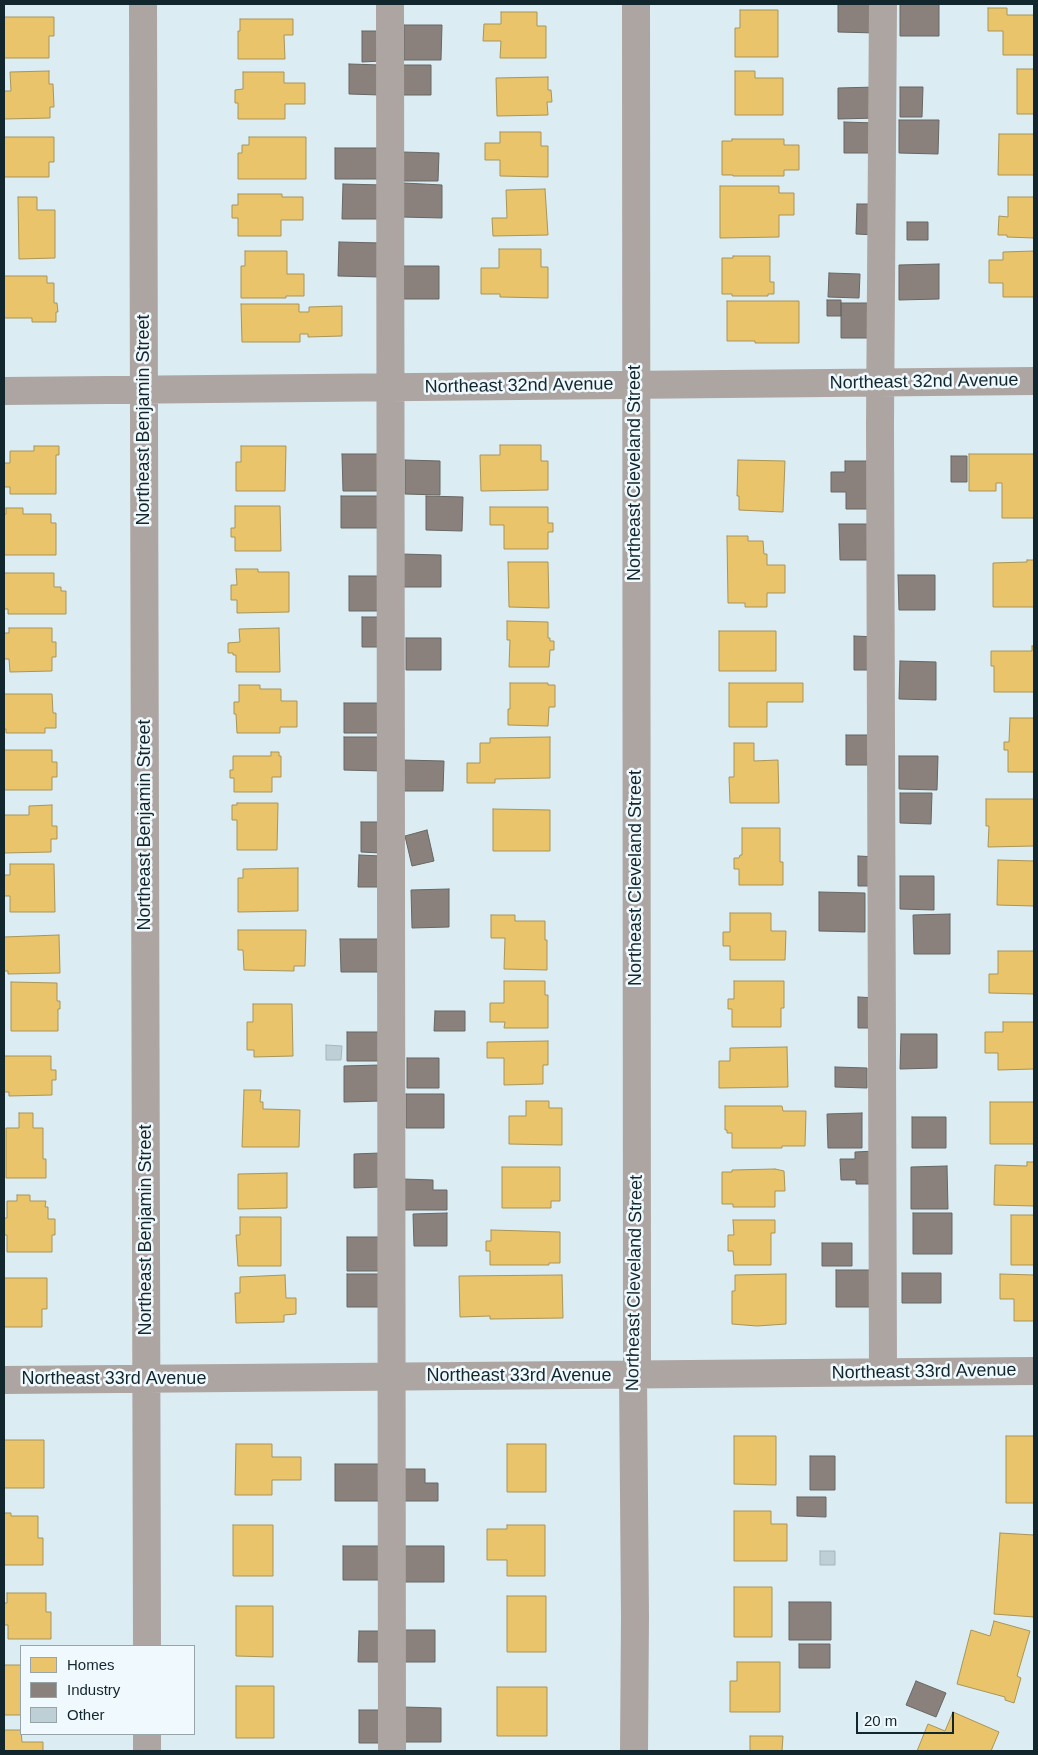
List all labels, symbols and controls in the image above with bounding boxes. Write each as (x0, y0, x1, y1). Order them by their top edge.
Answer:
street label: Northeast Benjamin Street (133, 314, 155, 526)
street label: Northeast Cleveland Street (624, 365, 646, 581)
street label: Northeast 32nd Avenue (829, 370, 1019, 394)
street label: Northeast 32nd Avenue (424, 374, 614, 398)
street label: Northeast Benjamin Street (134, 719, 156, 931)
street label: Northeast Cleveland Street (625, 770, 647, 986)
street label: Northeast Benjamin Street (135, 1124, 157, 1336)
street label: Northeast Cleveland Street (622, 1175, 648, 1391)
street label: Northeast 33rd Avenue (831, 1360, 1017, 1384)
street label: Northeast 33rd Avenue (427, 1365, 611, 1387)
street label: Northeast 33rd Avenue (22, 1368, 206, 1390)
legend (20, 1645, 195, 1735)
text: Homes (67, 1656, 115, 1673)
text: Industry (67, 1681, 120, 1698)
scale bar (858, 1702, 956, 1734)
text: Other (67, 1706, 105, 1723)
text: 20 m (864, 1712, 897, 1729)

